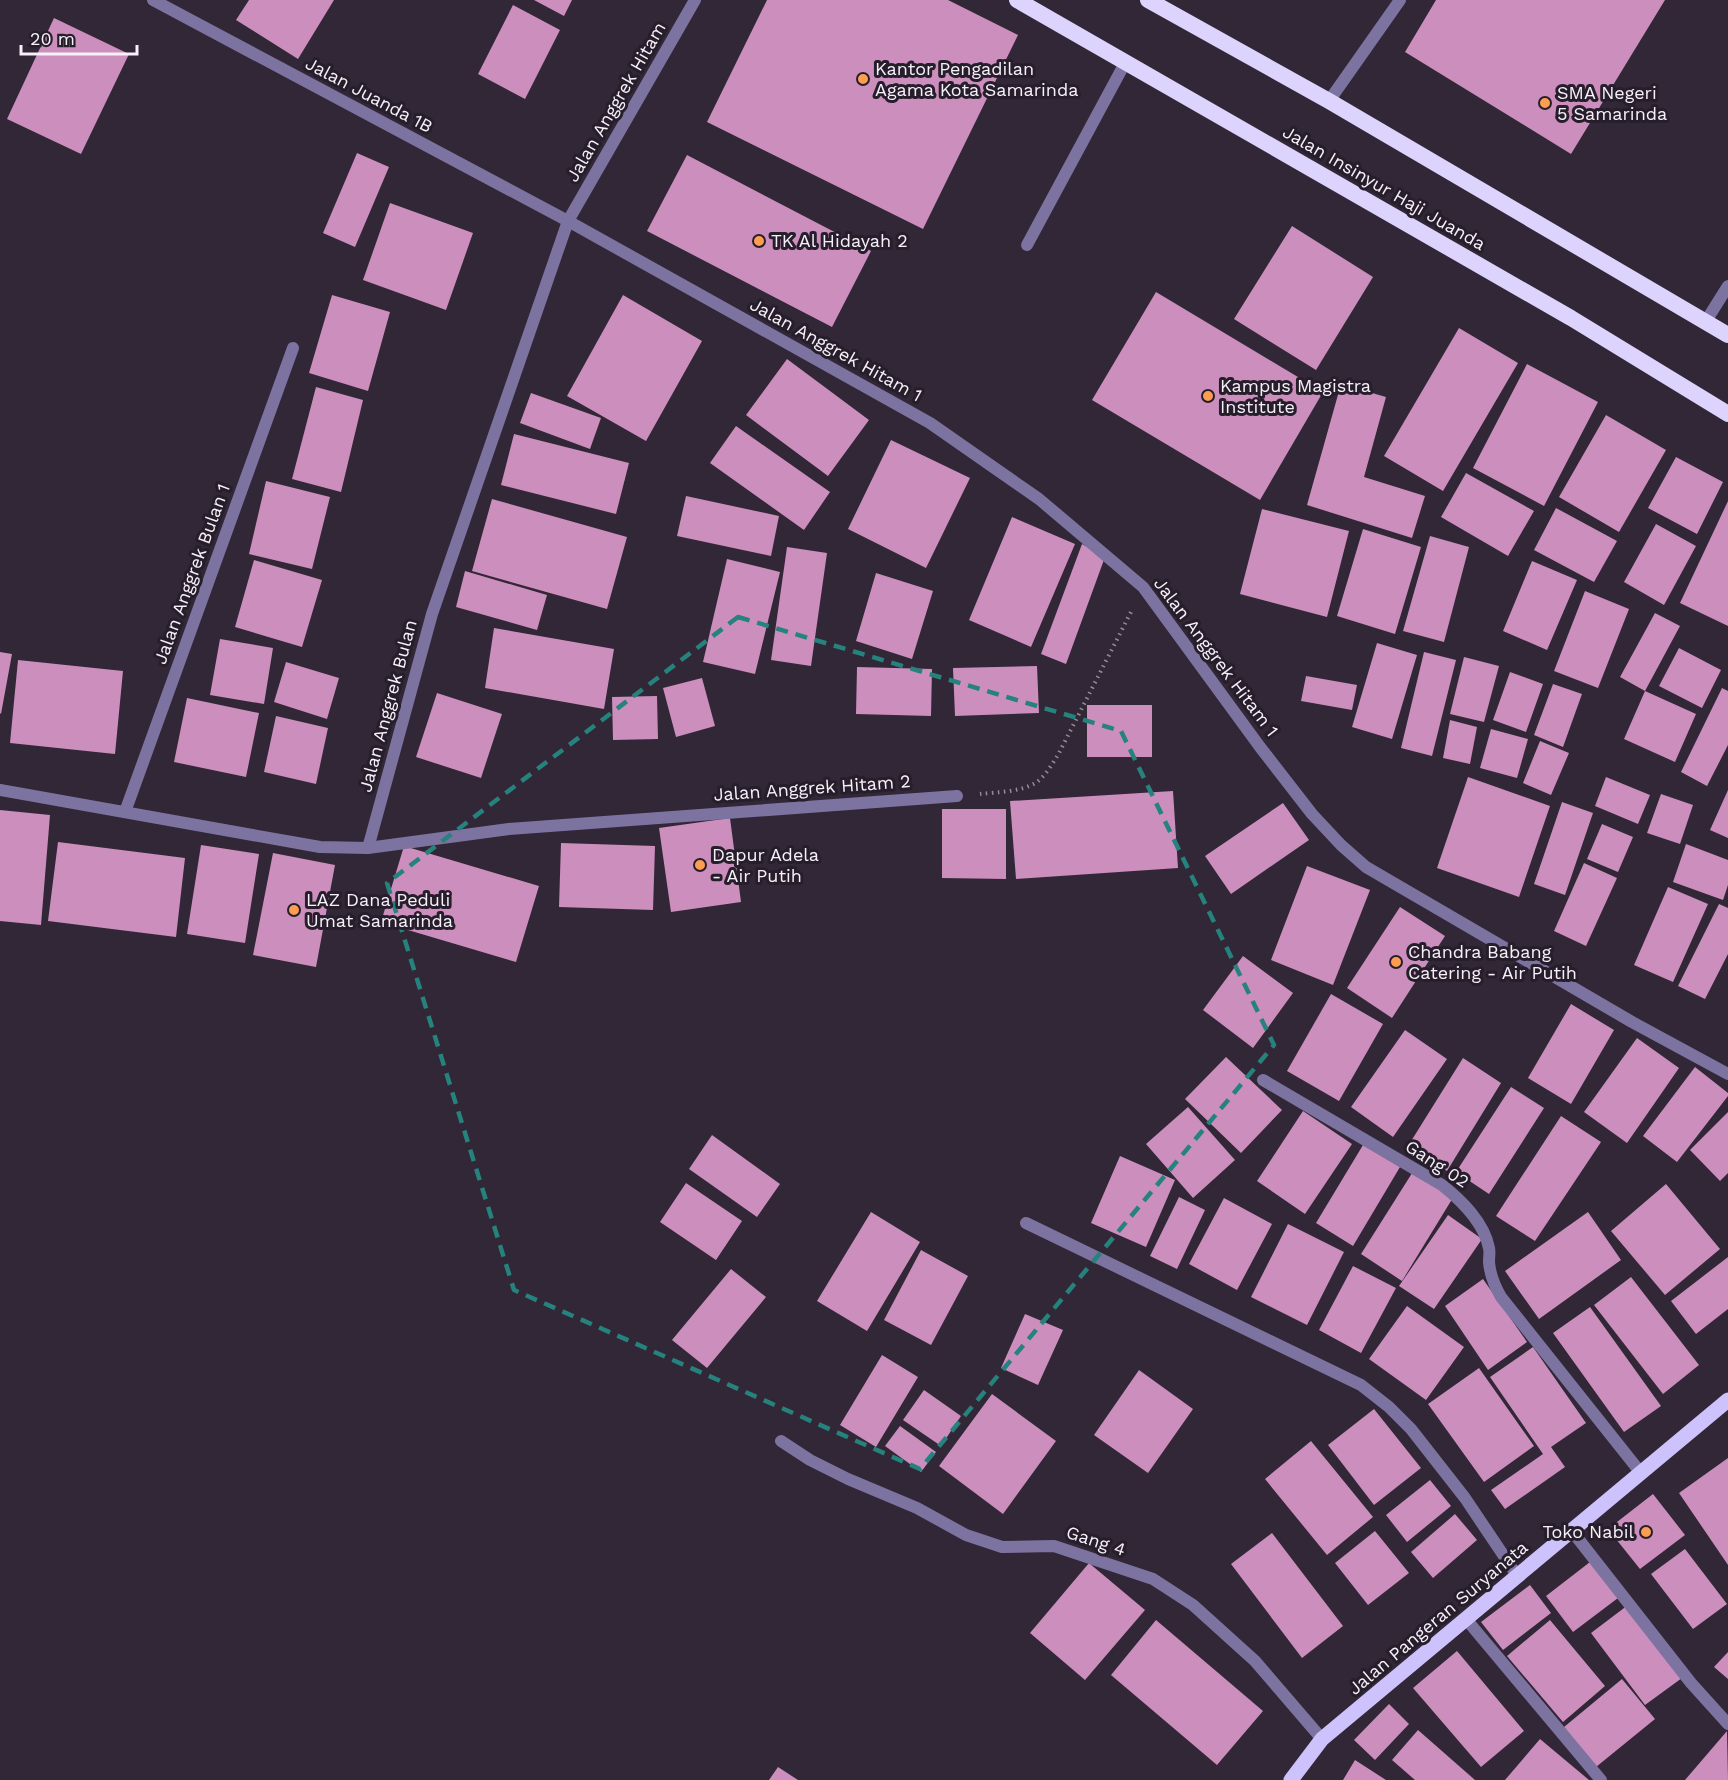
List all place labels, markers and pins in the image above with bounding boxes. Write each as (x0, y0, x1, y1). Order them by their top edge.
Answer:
place label: Kantor Pengadilan Agama Kota Samarinda (875, 58, 1079, 100)
marker: Kantor Pengadilan Agama Kota Samarinda (856, 72, 870, 86)
place label: SMA Negeri 5 Samarinda (1557, 82, 1667, 124)
marker: SMA Negeri 5 Samarinda (1538, 96, 1552, 110)
place label: TK Al Hidayah 2 (771, 230, 908, 251)
marker: TK Al Hidayah 2 (752, 234, 766, 248)
place label: Kampus Magistra Institute (1220, 375, 1371, 417)
marker: Kampus Magistra Institute (1201, 389, 1215, 403)
place label: Dapur Adela - Air Putih (712, 844, 819, 886)
marker: Dapur Adela - Air Putih (693, 858, 707, 872)
place label: LAZ Dana Peduli Umat Samarinda (306, 889, 453, 931)
marker: LAZ Dana Peduli Umat Samarinda (287, 903, 301, 917)
place label: Chandra Babang Catering - Air Putih (1408, 941, 1577, 983)
marker: Chandra Babang Catering - Air Putih (1389, 955, 1403, 969)
place label: Toko Nabil (1543, 1521, 1634, 1542)
marker: Toko Nabil (1639, 1525, 1653, 1539)

